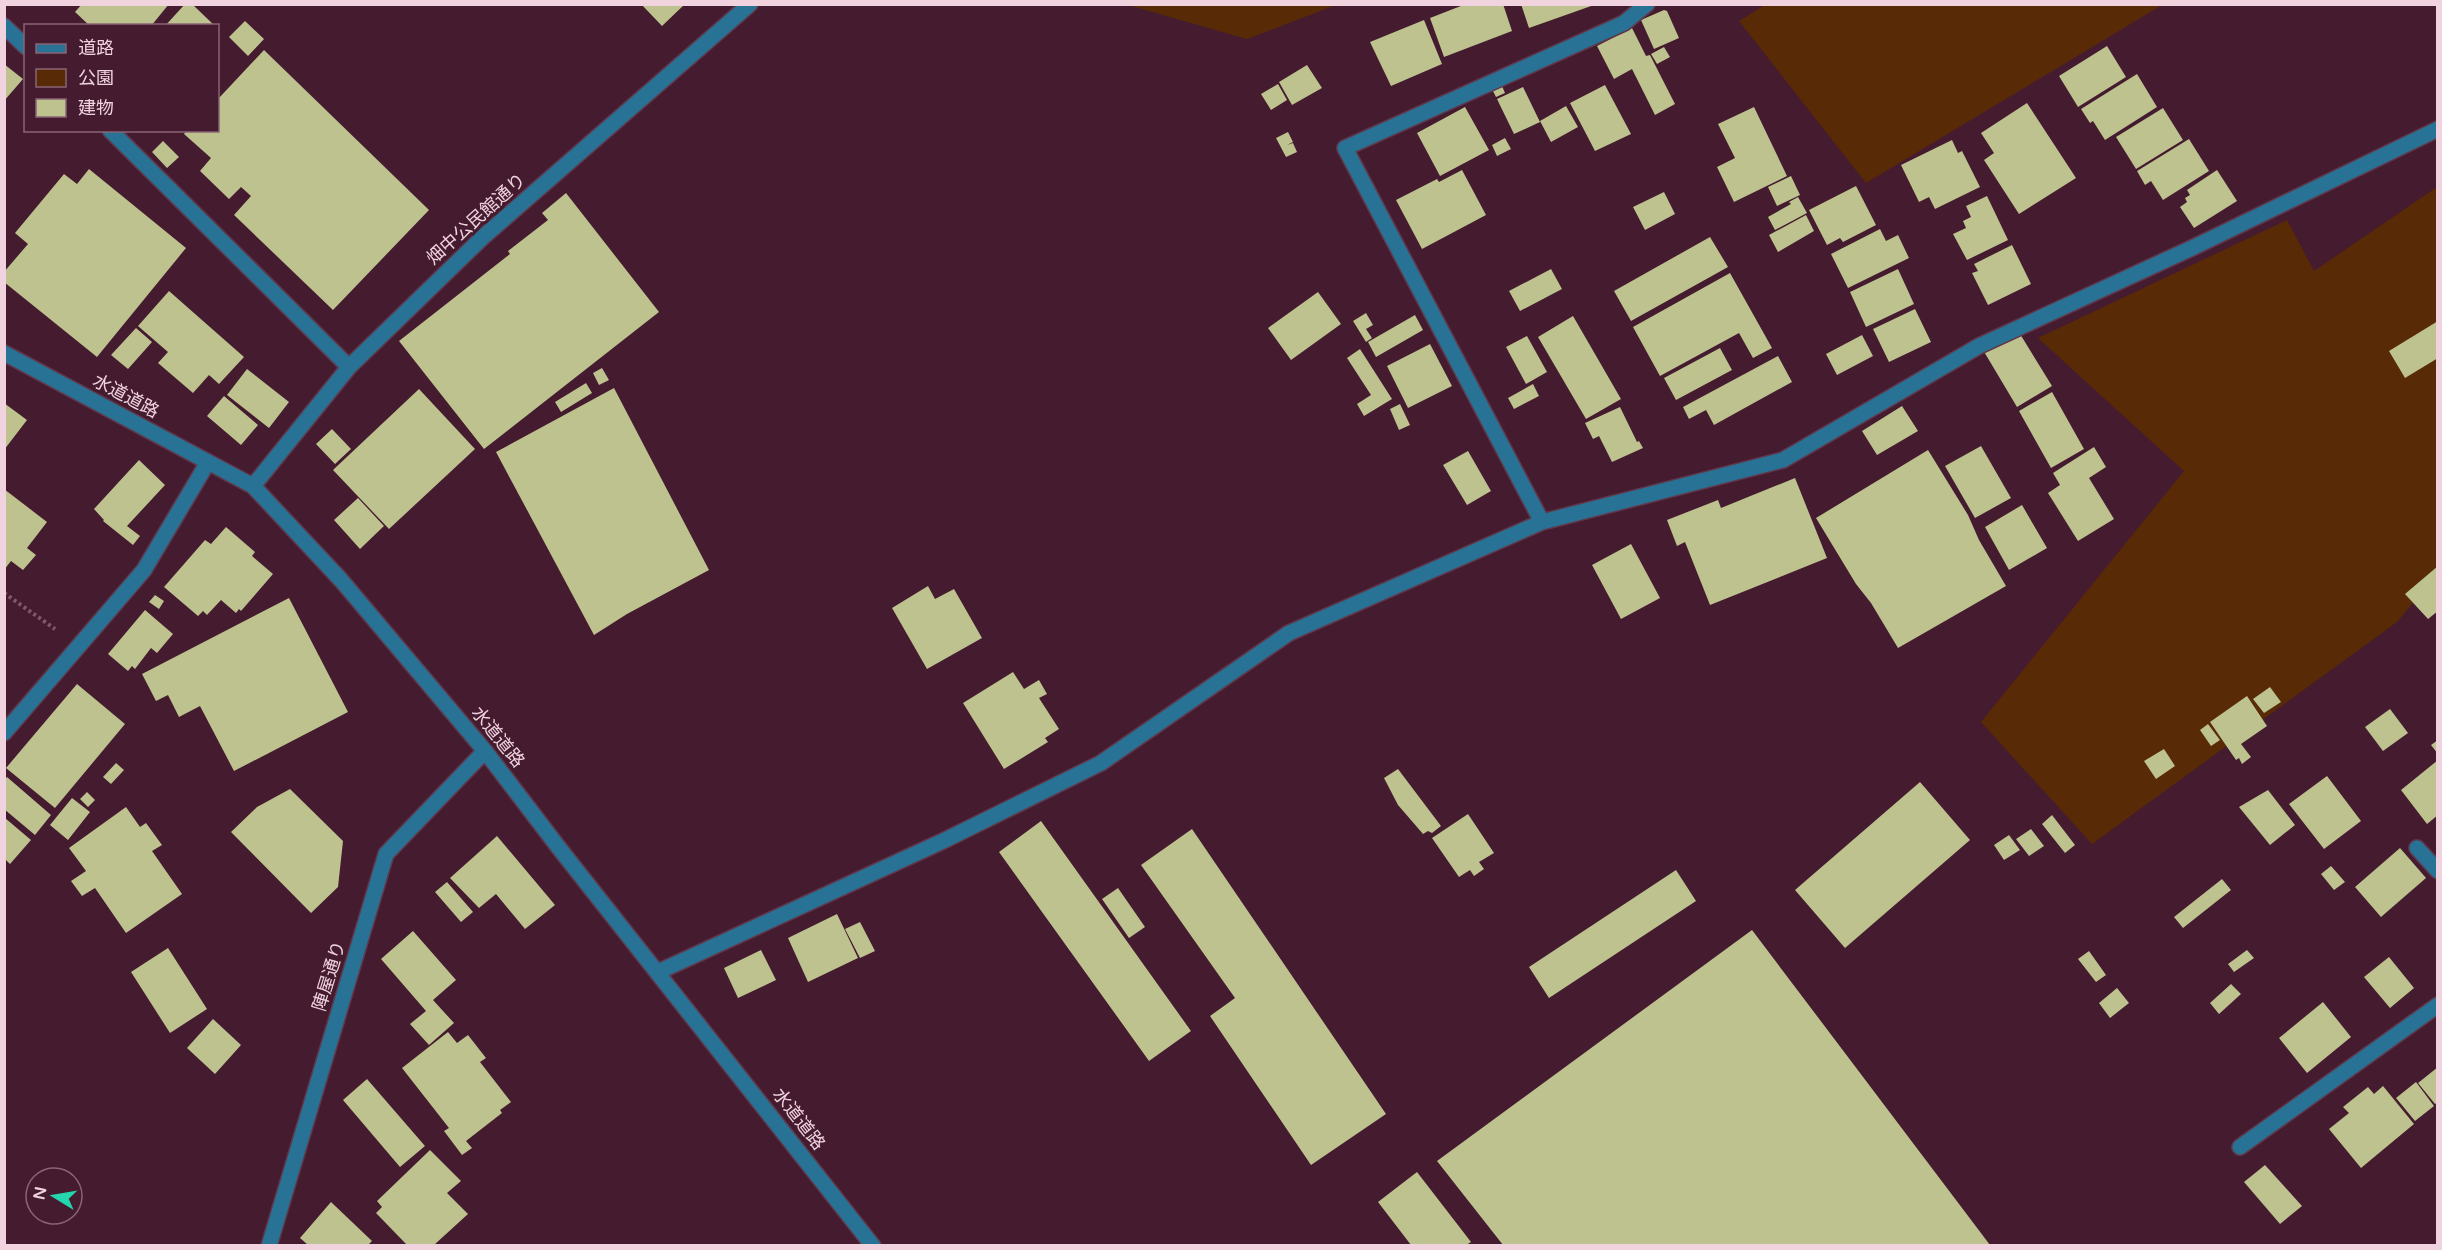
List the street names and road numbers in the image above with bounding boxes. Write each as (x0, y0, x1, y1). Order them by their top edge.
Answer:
street label: 畑中公民館通り (422, 169, 530, 269)
street label: 水道道路 (89, 369, 163, 423)
street label: 水道道路 (467, 702, 529, 772)
street label: 陣屋通り (308, 938, 350, 1014)
street label: 水道道路 (768, 1084, 830, 1154)

